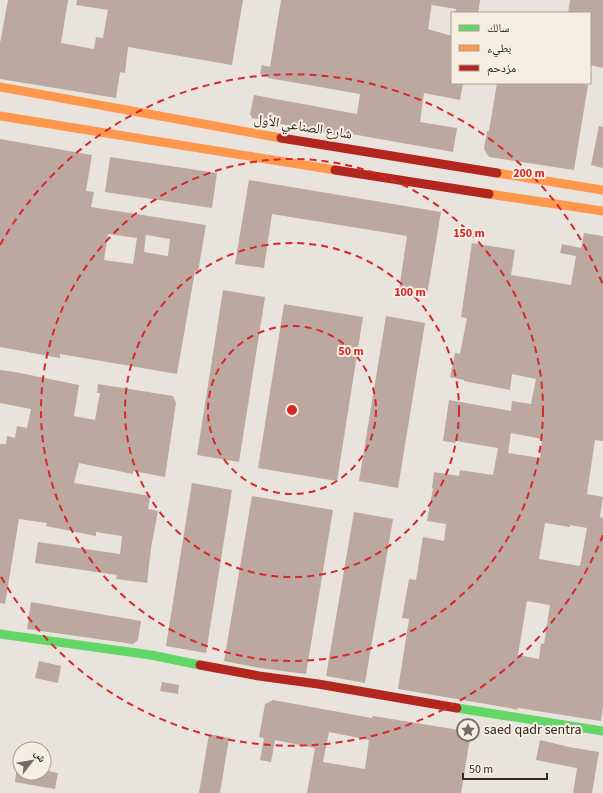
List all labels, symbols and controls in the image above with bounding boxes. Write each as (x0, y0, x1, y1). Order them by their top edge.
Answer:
legend (451, 12, 591, 84)
text: سالك (487, 20, 509, 37)
text: بطيء (487, 40, 511, 58)
text: مزدحم (487, 60, 516, 77)
street label: شارع الصناعي الأول (252, 109, 354, 145)
text: 200 m (513, 165, 545, 182)
text: 150 m (453, 225, 485, 242)
text: 100 m (394, 284, 426, 301)
text: 50 m (338, 343, 364, 360)
centre of rings (285, 403, 299, 417)
place icon: saed qadr sentra (455, 717, 481, 743)
place label: saed qadr sentra (484, 720, 581, 740)
north arrow (12, 741, 52, 781)
text: ش (31, 747, 50, 765)
scale bar (463, 755, 547, 781)
text: 50 m (469, 761, 493, 778)

